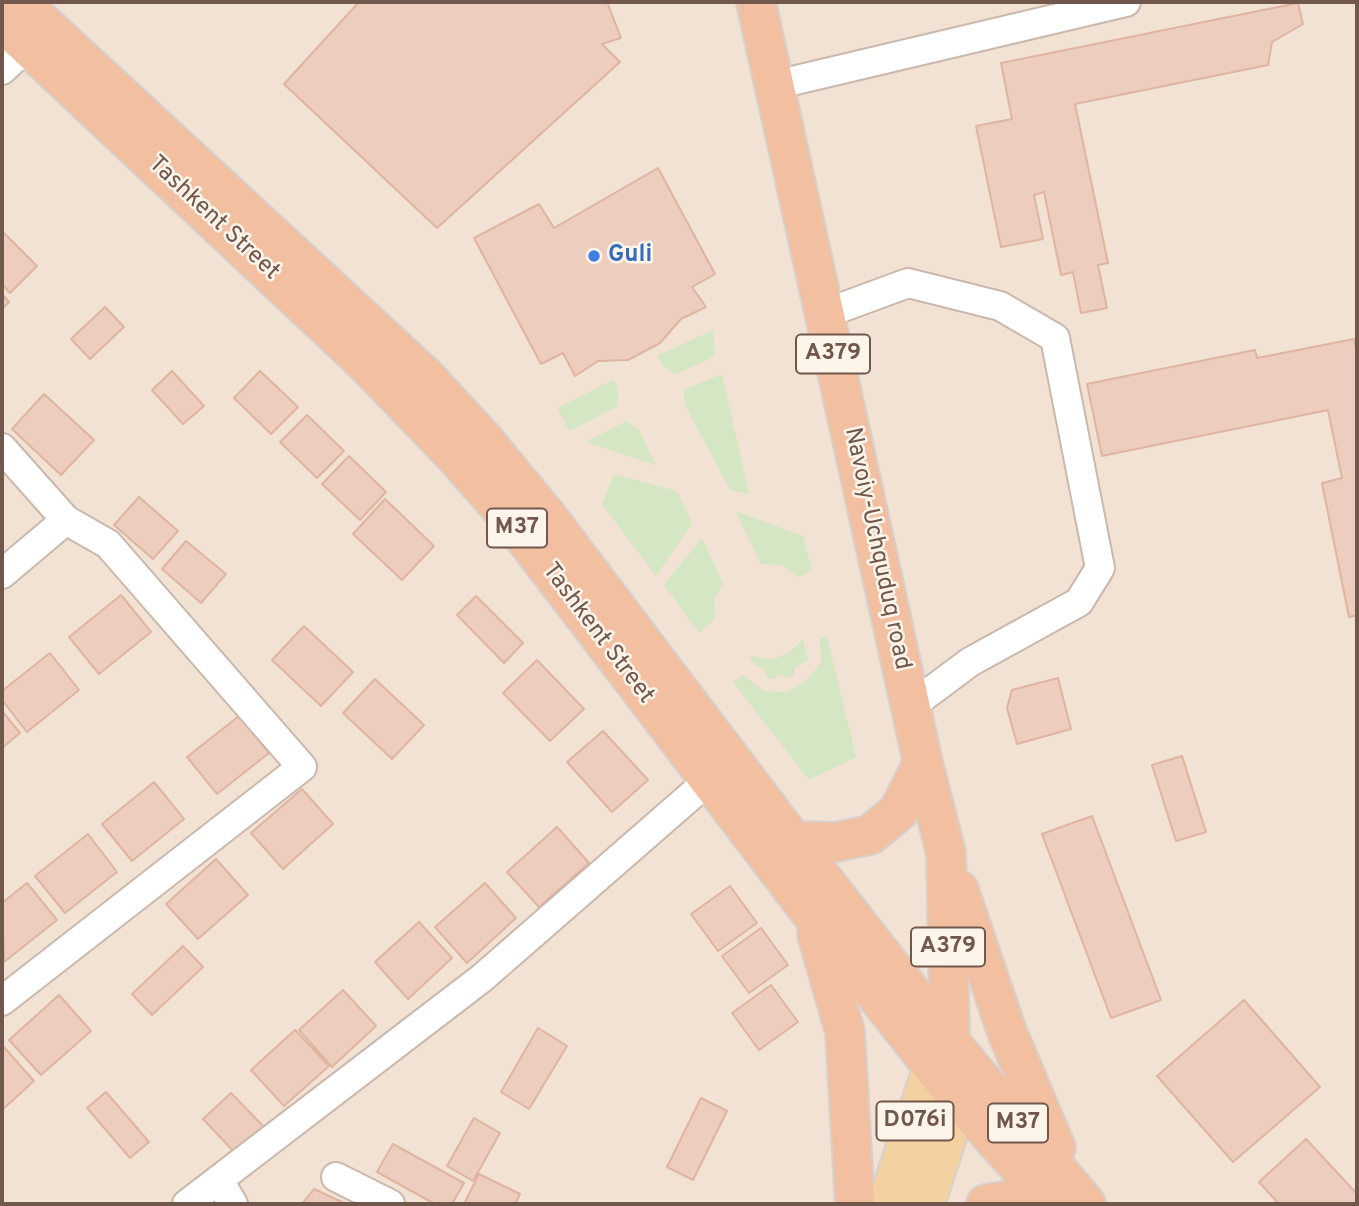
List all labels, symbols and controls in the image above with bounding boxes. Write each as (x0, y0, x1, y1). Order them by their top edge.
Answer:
street label: Tashkent Street (141, 151, 285, 287)
place label: Guli (608, 242, 652, 270)
marker: Guli (586, 248, 602, 264)
road number: A379 (796, 334, 870, 374)
street label: Navoiy-Uchquduq road (836, 425, 916, 673)
road number: M37 (487, 508, 547, 548)
street label: Tashkent Street (535, 558, 659, 710)
road number: A379 (911, 928, 985, 966)
road number: D076i (876, 1102, 954, 1140)
road number: M37 (988, 1104, 1048, 1142)

